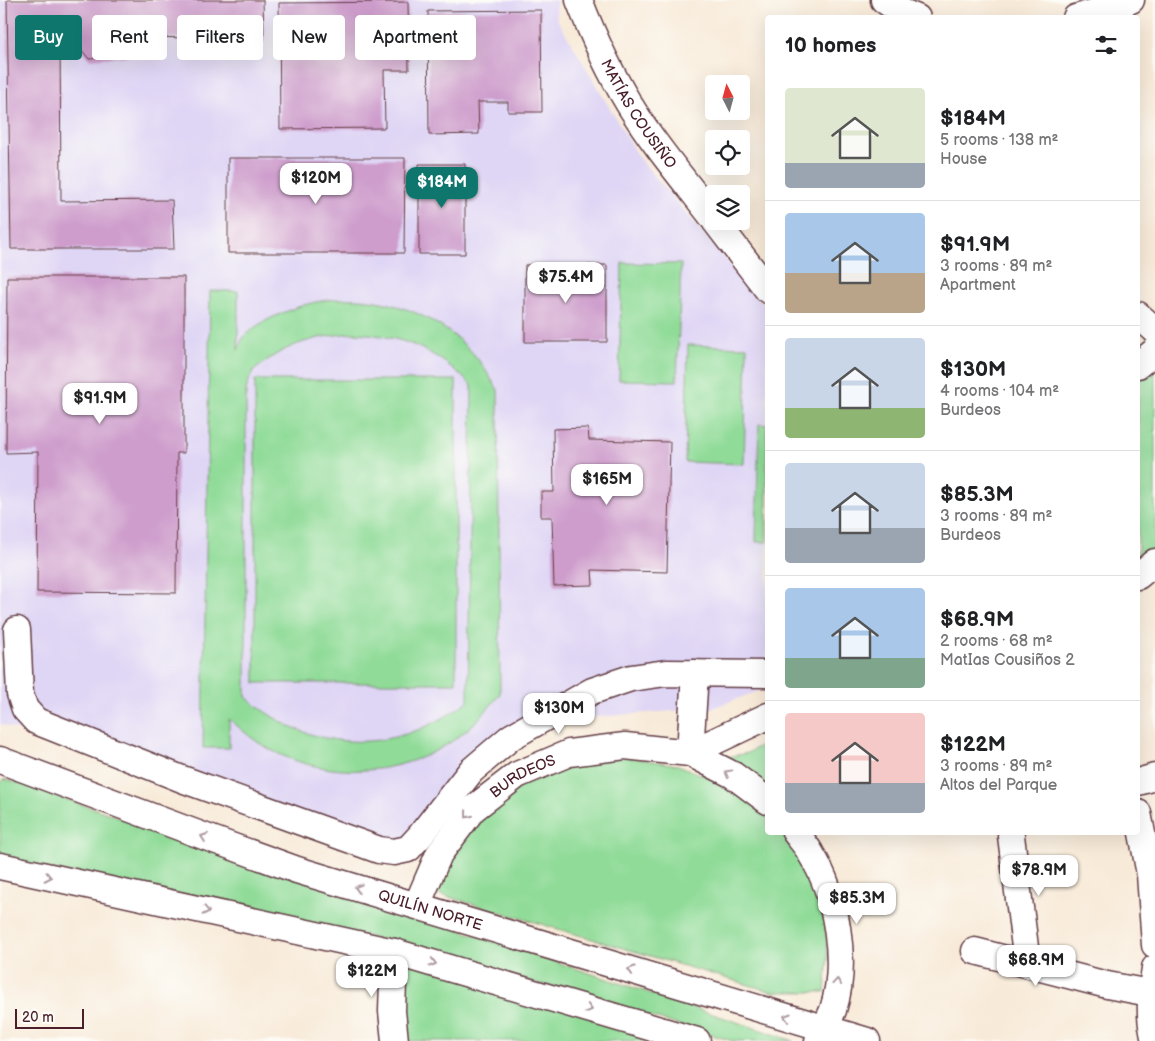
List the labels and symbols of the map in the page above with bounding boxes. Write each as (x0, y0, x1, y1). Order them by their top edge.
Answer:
street label: MATÍAS COUSIÑO (597, 56, 681, 172)
north arrow (705, 75, 750, 120)
pin: $120M (281, 162, 351, 205)
pin: $184M (407, 166, 477, 209)
pin: $75.4M (525, 262, 607, 304)
pin: $91.9M (59, 382, 141, 425)
pin: $165M (572, 464, 642, 506)
pin: $130M (524, 692, 594, 735)
street label: BURDEOS (486, 750, 558, 802)
one-way arrow (725, 769, 734, 779)
one-way arrow (465, 809, 474, 819)
one-way arrow (200, 832, 209, 843)
pin: $78.9M (998, 854, 1080, 897)
one-way arrow (43, 871, 52, 881)
pin: $85.3M (816, 882, 898, 925)
one-way arrow (355, 883, 363, 893)
street label: QUILÍN NORTE (376, 885, 485, 935)
one-way arrow (202, 905, 211, 916)
pin: $68.9M (995, 944, 1077, 987)
pin: $122M (337, 956, 407, 998)
one-way arrow (428, 958, 437, 968)
one-way arrow (627, 966, 636, 976)
one-way arrow (832, 978, 843, 986)
one-way arrow (584, 1004, 592, 1014)
scale bar (15, 1006, 84, 1029)
one-way arrow (783, 1012, 791, 1022)

